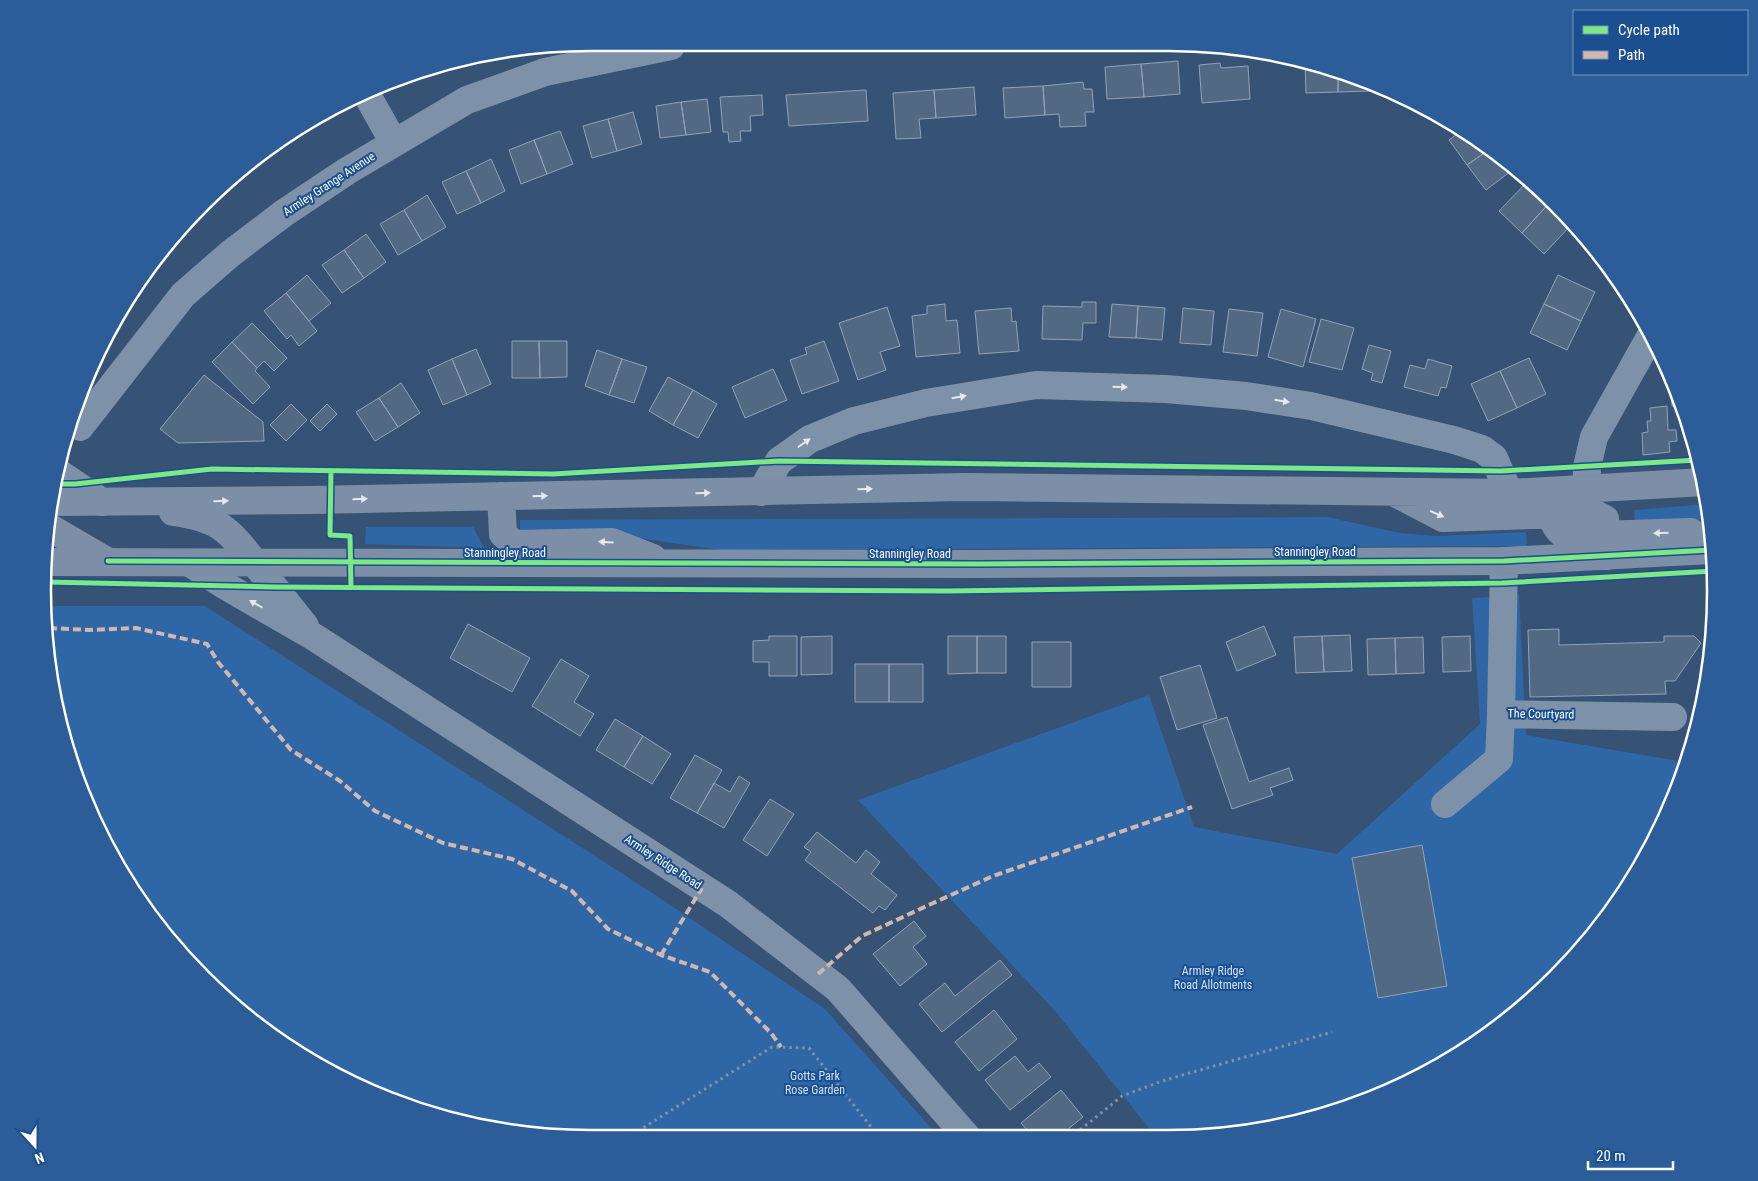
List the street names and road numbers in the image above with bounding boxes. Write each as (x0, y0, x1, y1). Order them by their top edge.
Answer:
street label: Armley Grange Avenue (280, 149, 378, 219)
street label: Stanningley Road (1274, 545, 1356, 559)
street label: Stanningley Road (464, 546, 546, 560)
street label: Stanningley Road (869, 547, 951, 561)
street label: The Courtyard (1508, 706, 1575, 722)
street label: Armley Ridge Road (622, 832, 704, 892)

